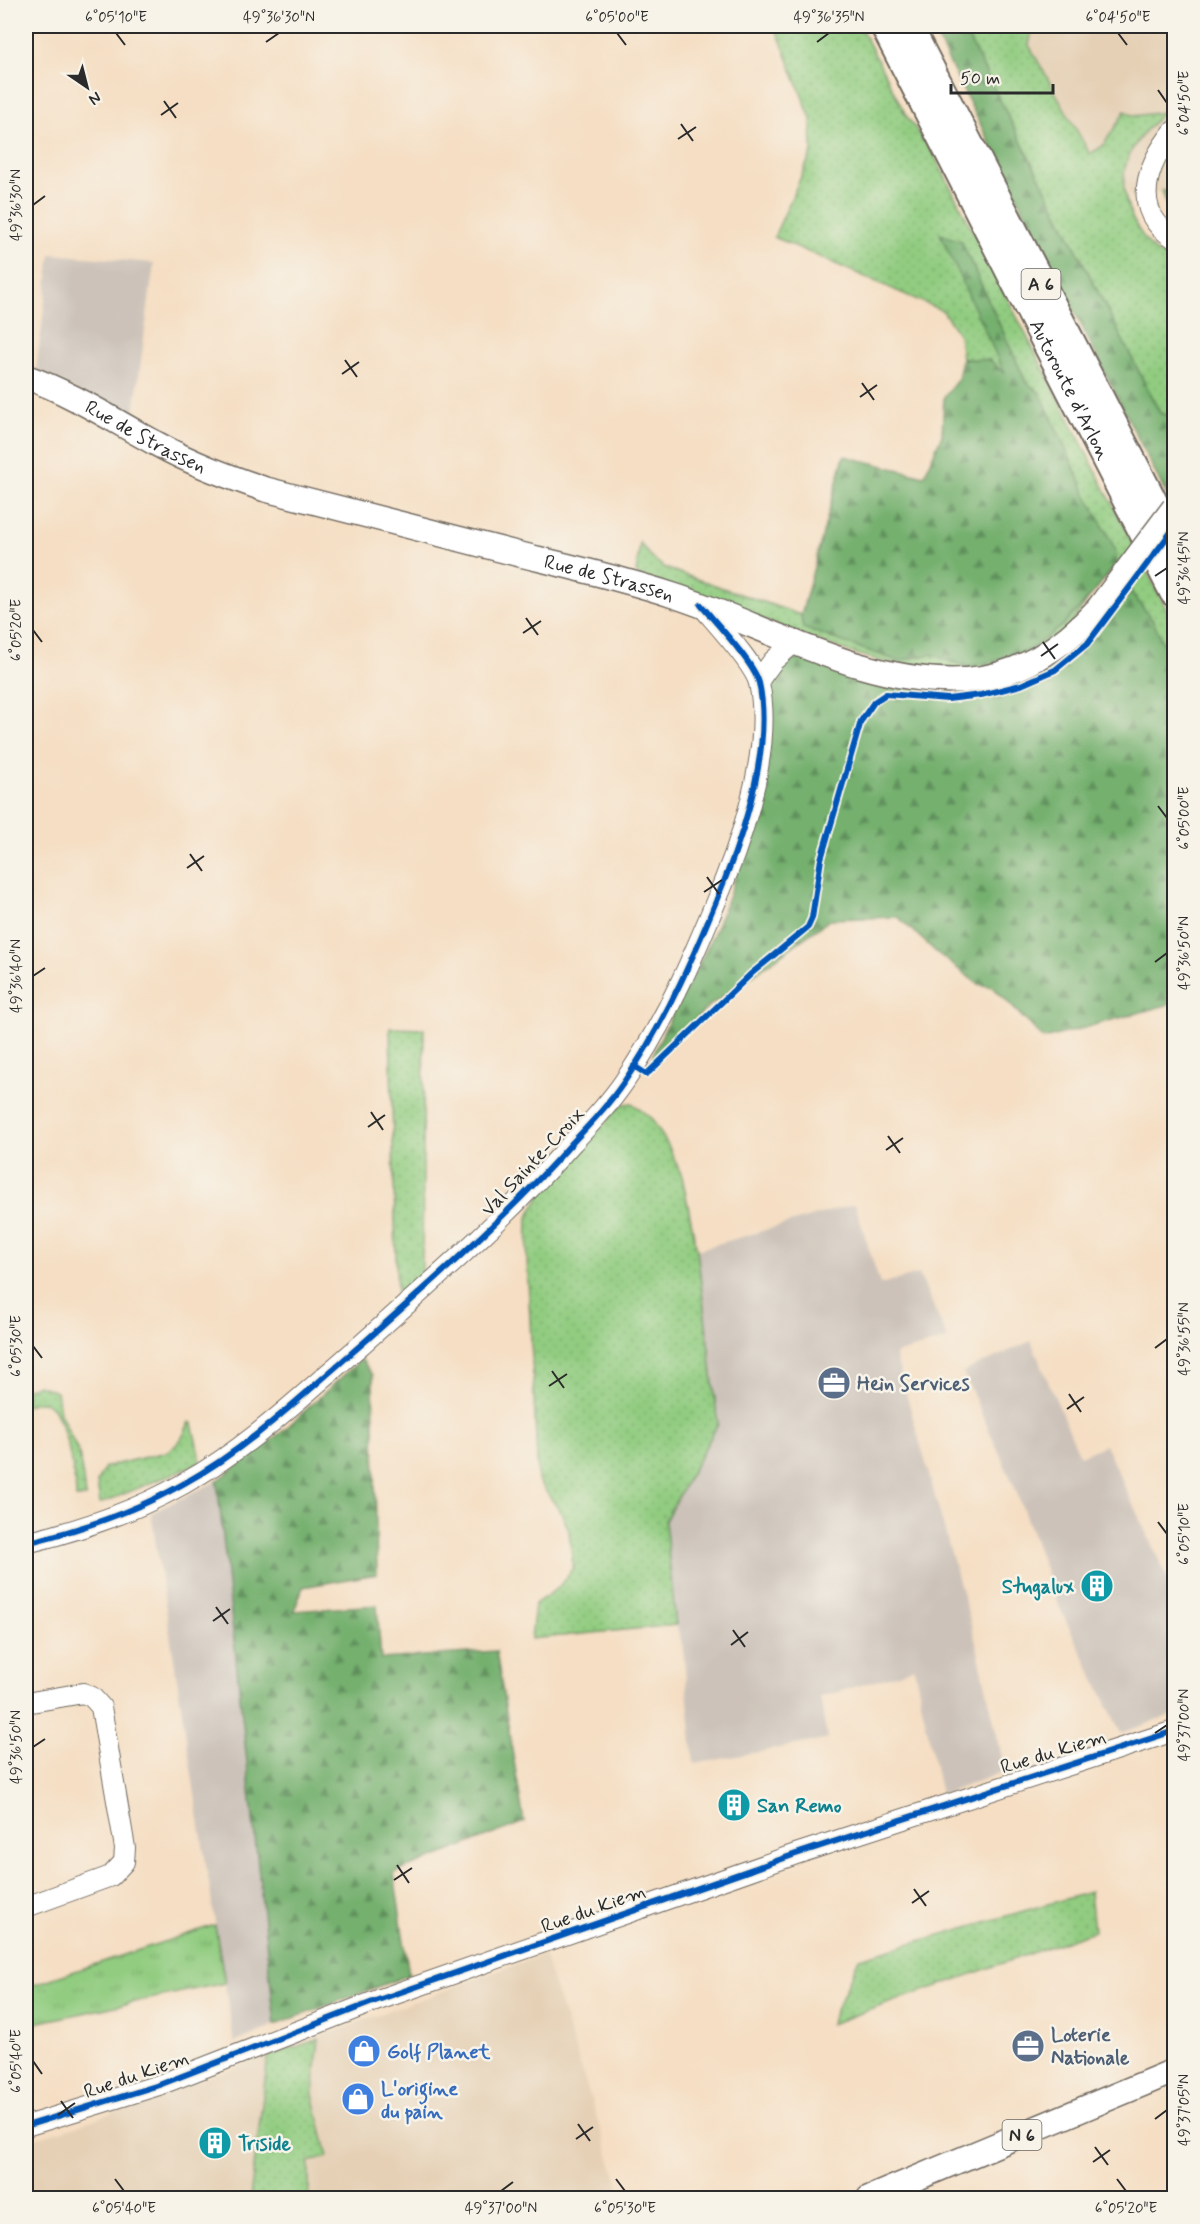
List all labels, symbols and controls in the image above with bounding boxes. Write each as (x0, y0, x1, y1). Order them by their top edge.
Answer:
text: 6°05'10"E (85, 8, 147, 28)
text: 49°36'30"N (243, 8, 315, 28)
text: 6°05'00"E (585, 8, 649, 28)
text: 49°36'35"N (793, 8, 865, 28)
text: 6°04'50"E (1085, 8, 1151, 28)
north arrow (57, 57, 117, 117)
scale bar (951, 57, 1053, 95)
text: 50 m (960, 67, 1000, 91)
text: 6°04'50"E (1175, 70, 1195, 136)
text: N (84, 86, 105, 110)
text: 49°36'30"N (7, 169, 27, 241)
road number: A 6 (1022, 269, 1060, 299)
street label: Autoroute d'Arlon (1022, 315, 1116, 465)
street label: Rue de Strassen (80, 394, 210, 481)
text: 49°36'45"N (1175, 531, 1195, 605)
street label: Rue de Strassen (541, 549, 677, 610)
text: 6°05'20"E (7, 599, 27, 661)
text: 6°05'00"E (1175, 786, 1195, 850)
text: 49°36'50"N (1175, 916, 1195, 990)
text: 49°36'40"N (7, 939, 27, 1013)
street label: Val Sainte-Croix (475, 1101, 591, 1223)
text: 49°36'55"N (1175, 1302, 1195, 1376)
text: 6°05'30"E (7, 1315, 27, 1377)
office icon: Hein Services (816, 1365, 852, 1401)
place label: Hein Services (857, 1371, 970, 1398)
text: 6°05'10"E (1175, 1503, 1195, 1565)
building icon: Stugalux (1079, 1568, 1115, 1604)
place label: Stugalux (1002, 1574, 1074, 1601)
text: 49°37'00"N (1175, 1689, 1195, 1761)
text: 49°36'50"N (7, 1710, 27, 1784)
street label: Rue du Kiem (997, 1724, 1110, 1781)
building icon: San Remo (716, 1787, 752, 1823)
place label: San Remo (757, 1793, 842, 1820)
street label: Rue du Kiem (537, 1878, 650, 1941)
place label: Loterie Nationale (1051, 2022, 1130, 2072)
office icon: Loterie Nationale (1010, 2028, 1046, 2064)
text: 6°05'40"E (7, 2029, 27, 2093)
shop icon: Golf Planet (346, 2033, 382, 2069)
place label: Golf Planet (387, 2039, 492, 2066)
street label: Rue du Kiem (80, 2045, 193, 2106)
text: 49°37'05"N (1175, 2074, 1195, 2146)
place label: L'origine du pain (381, 2076, 458, 2126)
shop icon: L'origine du pain (340, 2081, 376, 2117)
road number: N 6 (1002, 2120, 1042, 2150)
building icon: Triside (197, 2125, 233, 2161)
place label: Triside (238, 2131, 291, 2158)
text: 6°05'40"E (92, 2199, 156, 2219)
text: 49°37'00"N (465, 2199, 537, 2219)
text: 6°05'30"E (594, 2199, 656, 2219)
text: 6°05'20"E (1095, 2199, 1157, 2219)

